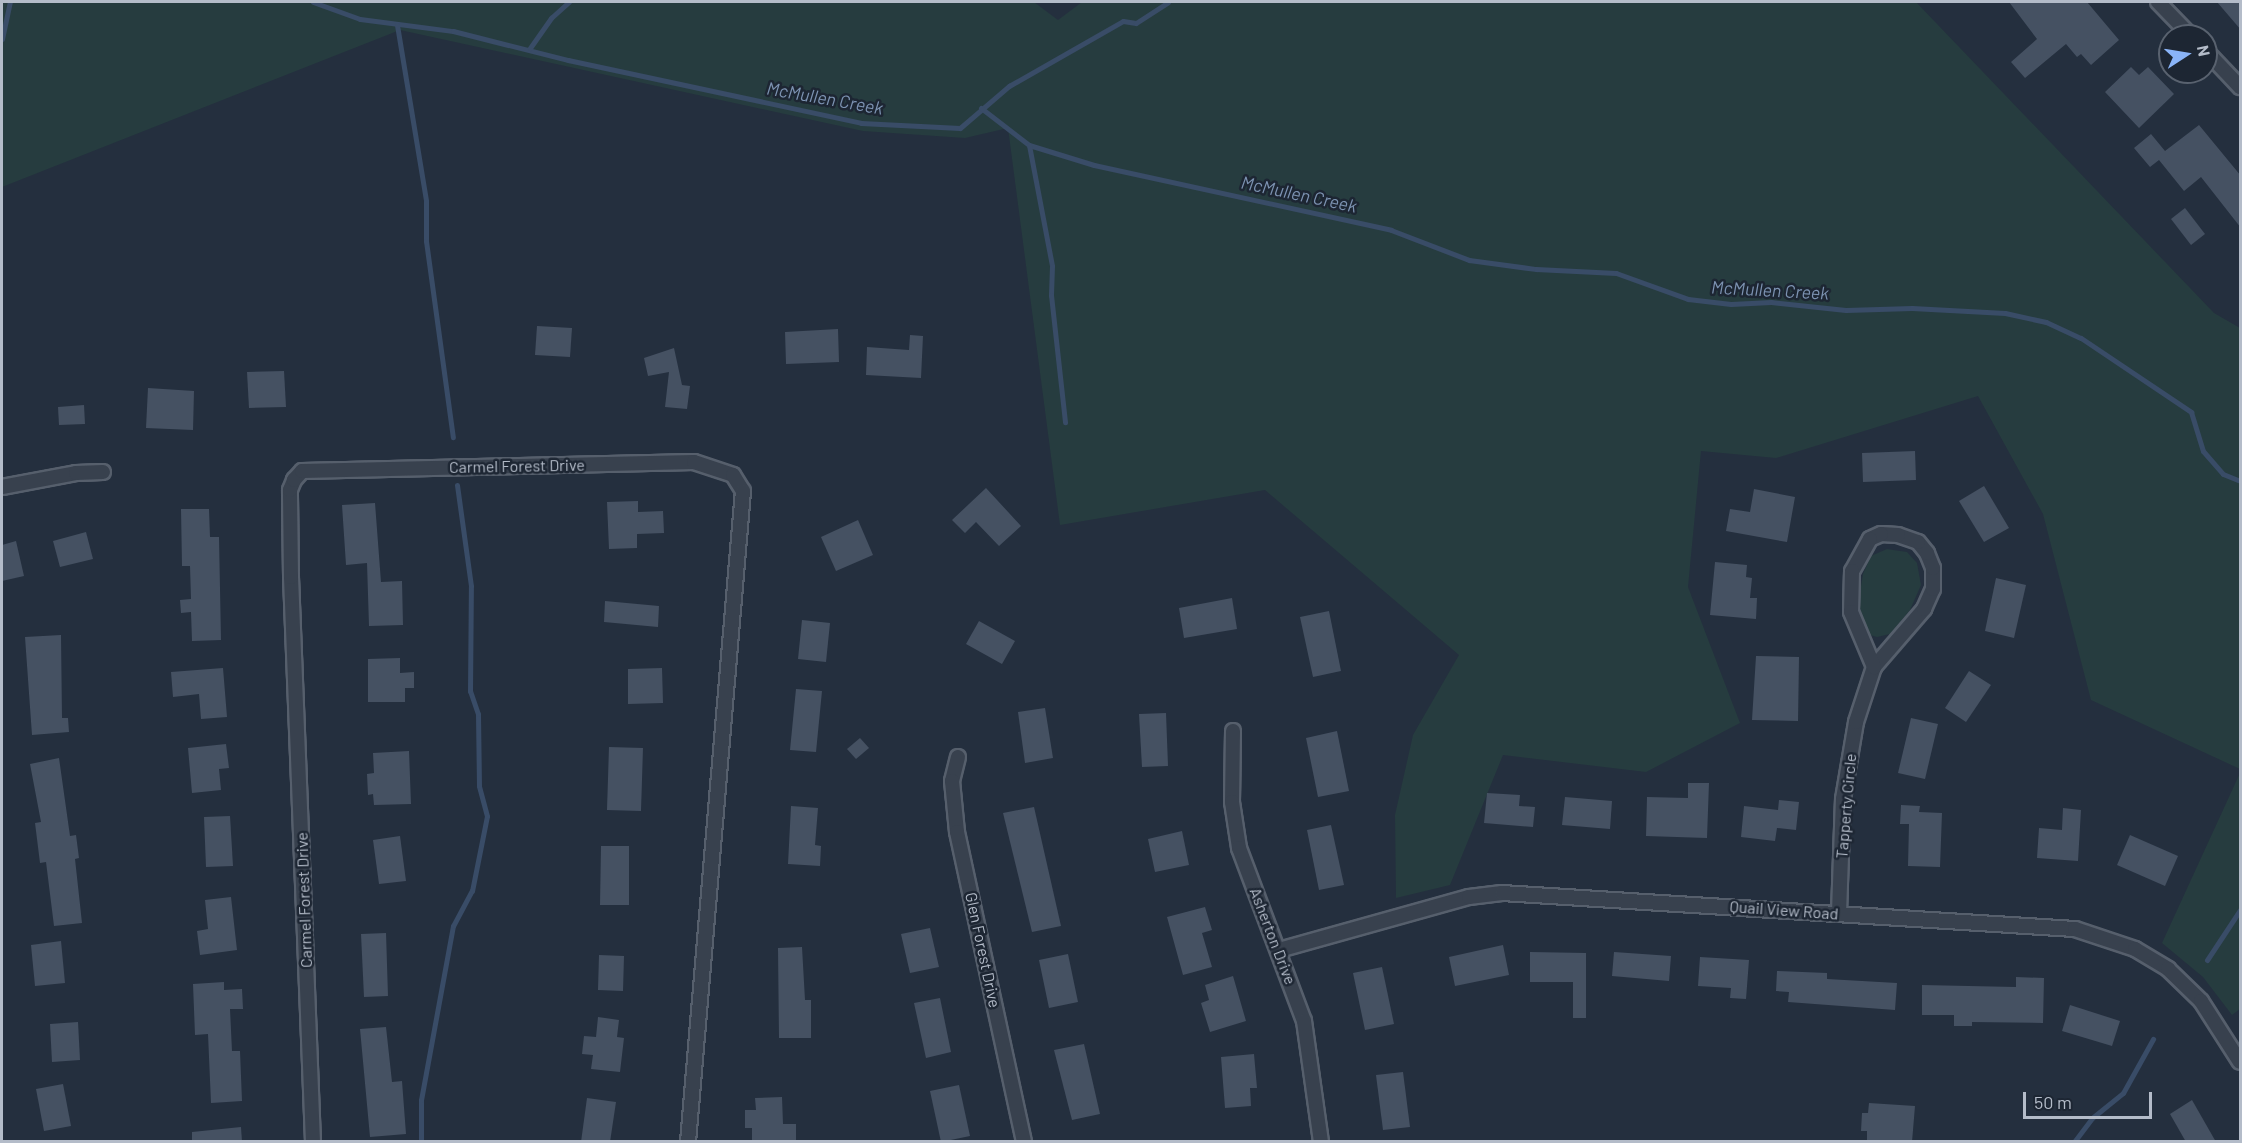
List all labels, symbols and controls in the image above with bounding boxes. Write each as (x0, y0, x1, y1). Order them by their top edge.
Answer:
north arrow (2158, 24, 2218, 84)
text: N (2194, 43, 2215, 58)
water label: McMullen Creek (765, 77, 885, 119)
water label: McMullen Creek (1239, 171, 1359, 217)
water label: McMullen Creek (1711, 276, 1829, 304)
street label: Carmel Forest Drive (449, 455, 585, 477)
street label: Tapperty Circle (1832, 753, 1860, 859)
street label: Carmel Forest Drive (292, 832, 316, 968)
street label: Asherton Drive (1246, 885, 1300, 987)
street label: Glen Forest Drive (961, 891, 1005, 1009)
street label: Quail View Road (1729, 897, 1839, 923)
scale bar (2026, 1080, 2155, 1118)
text: 50 m (2034, 1091, 2072, 1113)

